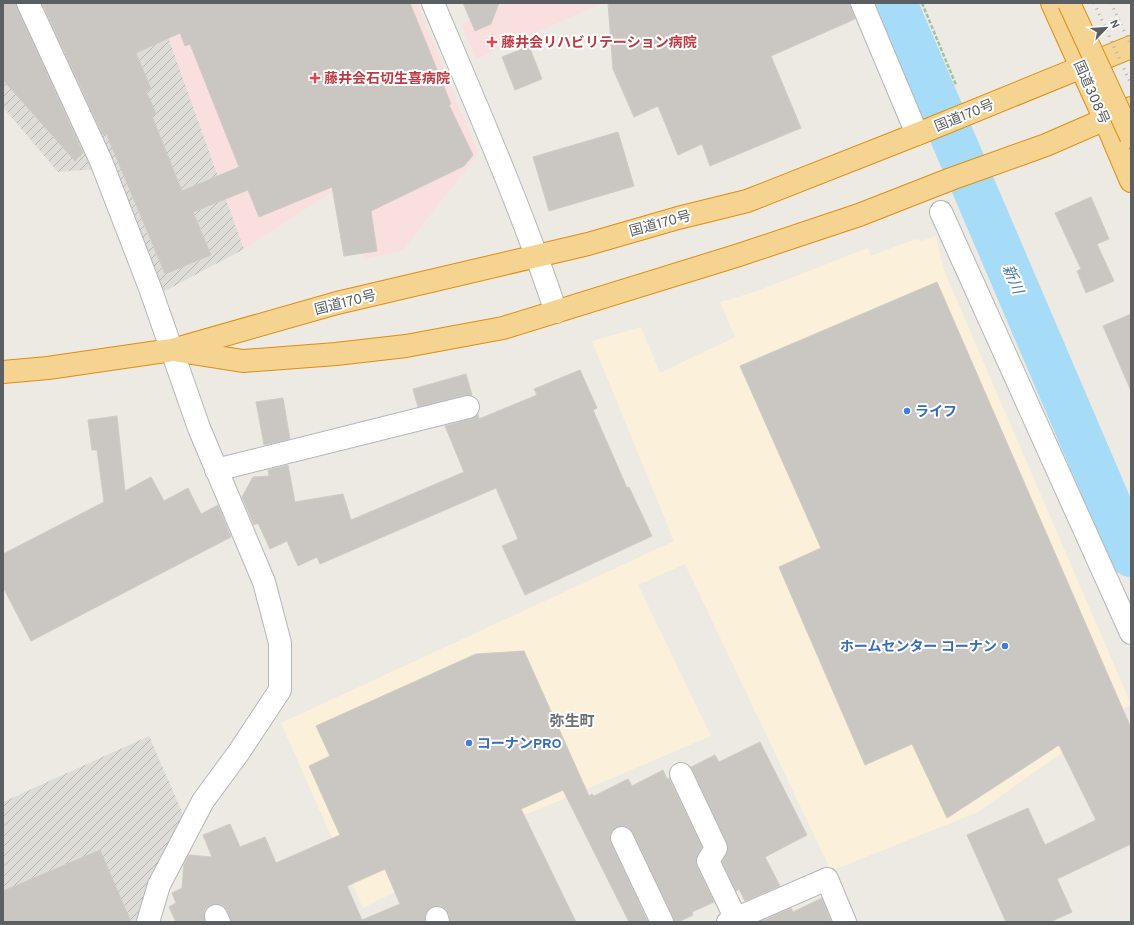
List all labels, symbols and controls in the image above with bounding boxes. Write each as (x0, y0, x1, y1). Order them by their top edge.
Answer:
north arrow (1086, 8, 1126, 48)
text: N (1106, 18, 1122, 31)
place label: 藤井会リハビリテーション病院 (501, 34, 697, 52)
marker: 藤井会リハビリテーション病院 (486, 36, 498, 48)
street label: 国道308号 (1069, 58, 1112, 127)
place label: 藤井会石切生喜病院 (324, 70, 450, 88)
marker: 藤井会石切生喜病院 (309, 72, 321, 84)
street label: 国道170号 (932, 97, 997, 136)
street label: 国道170号 (628, 208, 693, 241)
water label: 新川 (997, 262, 1027, 299)
street label: 国道170号 (313, 288, 378, 319)
place label: ライフ (915, 404, 957, 421)
marker: ライフ (902, 406, 912, 416)
place label: ホームセンター コーナン (840, 639, 997, 656)
marker: ホームセンター コーナン (1000, 641, 1010, 651)
district label: 弥生町 (549, 713, 595, 732)
place label: コーナンPRO (477, 736, 562, 753)
marker: コーナンPRO (464, 738, 474, 748)

